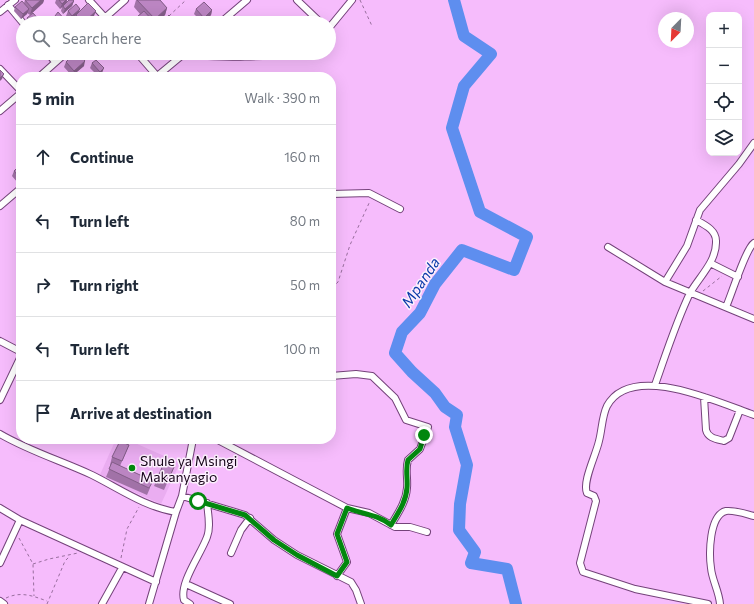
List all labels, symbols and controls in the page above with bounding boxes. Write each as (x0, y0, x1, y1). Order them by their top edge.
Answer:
north arrow (658, 12, 694, 48)
map controls (706, 12, 742, 156)
button: + (706, 12, 742, 48)
search box (16, 16, 336, 60)
icon: search (30, 27, 52, 49)
text: Search here (62, 29, 141, 47)
button: − (706, 48, 742, 84)
button: locate (706, 84, 742, 120)
text: 5 min (32, 88, 75, 109)
text: Walk · 390 m (245, 90, 320, 106)
button: layers (706, 120, 742, 156)
icon: ahead (32, 146, 54, 168)
text: Continue (70, 148, 134, 166)
text: 160 m (284, 149, 320, 165)
icon: left (32, 210, 54, 232)
text: Turn left (70, 212, 129, 230)
text: 80 m (290, 213, 320, 229)
water label: Mpanda (397, 254, 443, 310)
icon: right (32, 274, 54, 296)
text: Turn right (70, 276, 139, 294)
text: 50 m (290, 277, 320, 293)
icon: left (32, 338, 54, 360)
text: Turn left (70, 340, 129, 358)
text: 100 m (284, 341, 320, 357)
icon: arrive (32, 402, 54, 424)
text: Arrive at destination (70, 404, 212, 422)
route end (415, 426, 433, 444)
place label: Shule ya Msingi Makanyagio (140, 452, 237, 485)
marker: Shule ya Msingi Makanyagio (127, 463, 137, 473)
route start (189, 492, 207, 510)

